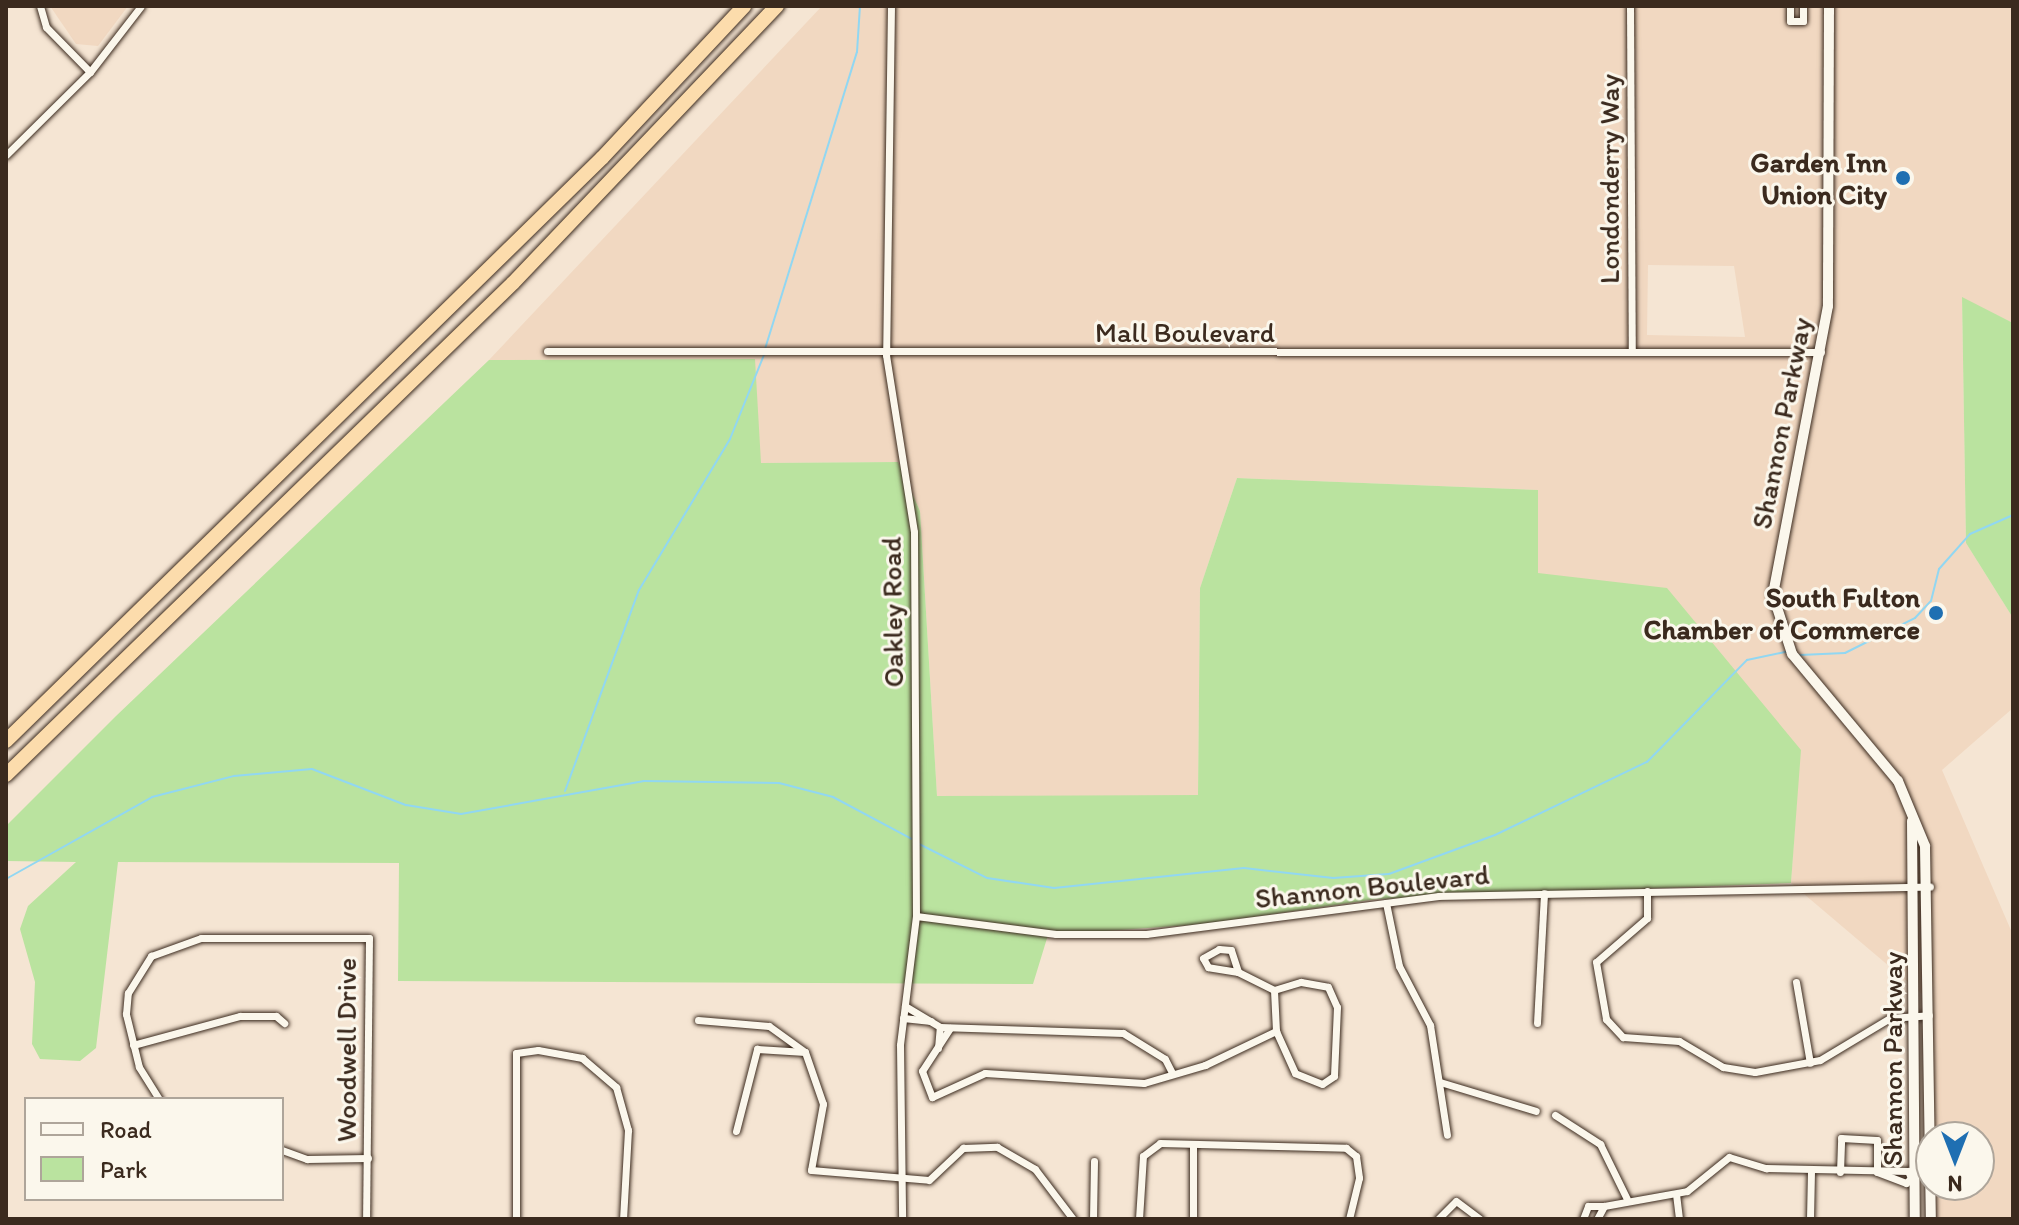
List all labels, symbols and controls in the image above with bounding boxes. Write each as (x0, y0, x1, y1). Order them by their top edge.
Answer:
street label: Londonderry Way (1592, 74, 1626, 284)
place label: Garden Inn Union City (1750, 145, 1887, 211)
marker: Garden Inn Union City (1894, 169, 1912, 187)
street label: Mall Boulevard (1094, 315, 1276, 349)
street label: Shannon Parkway (1744, 315, 1818, 531)
street label: Oakley Road (874, 537, 910, 687)
place label: South Fulton Chamber of Commerce (1644, 580, 1920, 646)
marker: South Fulton Chamber of Commerce (1927, 604, 1945, 622)
street label: Shannon Boulevard (1253, 857, 1491, 915)
street label: Shannon Parkway (1875, 952, 1909, 1166)
street label: Woodwell Drive (329, 958, 363, 1142)
legend (24, 1097, 284, 1201)
text: Road (100, 1115, 152, 1144)
north arrow (1915, 1121, 1995, 1201)
text: Park (100, 1155, 147, 1184)
text: N (1948, 1170, 1962, 1197)

